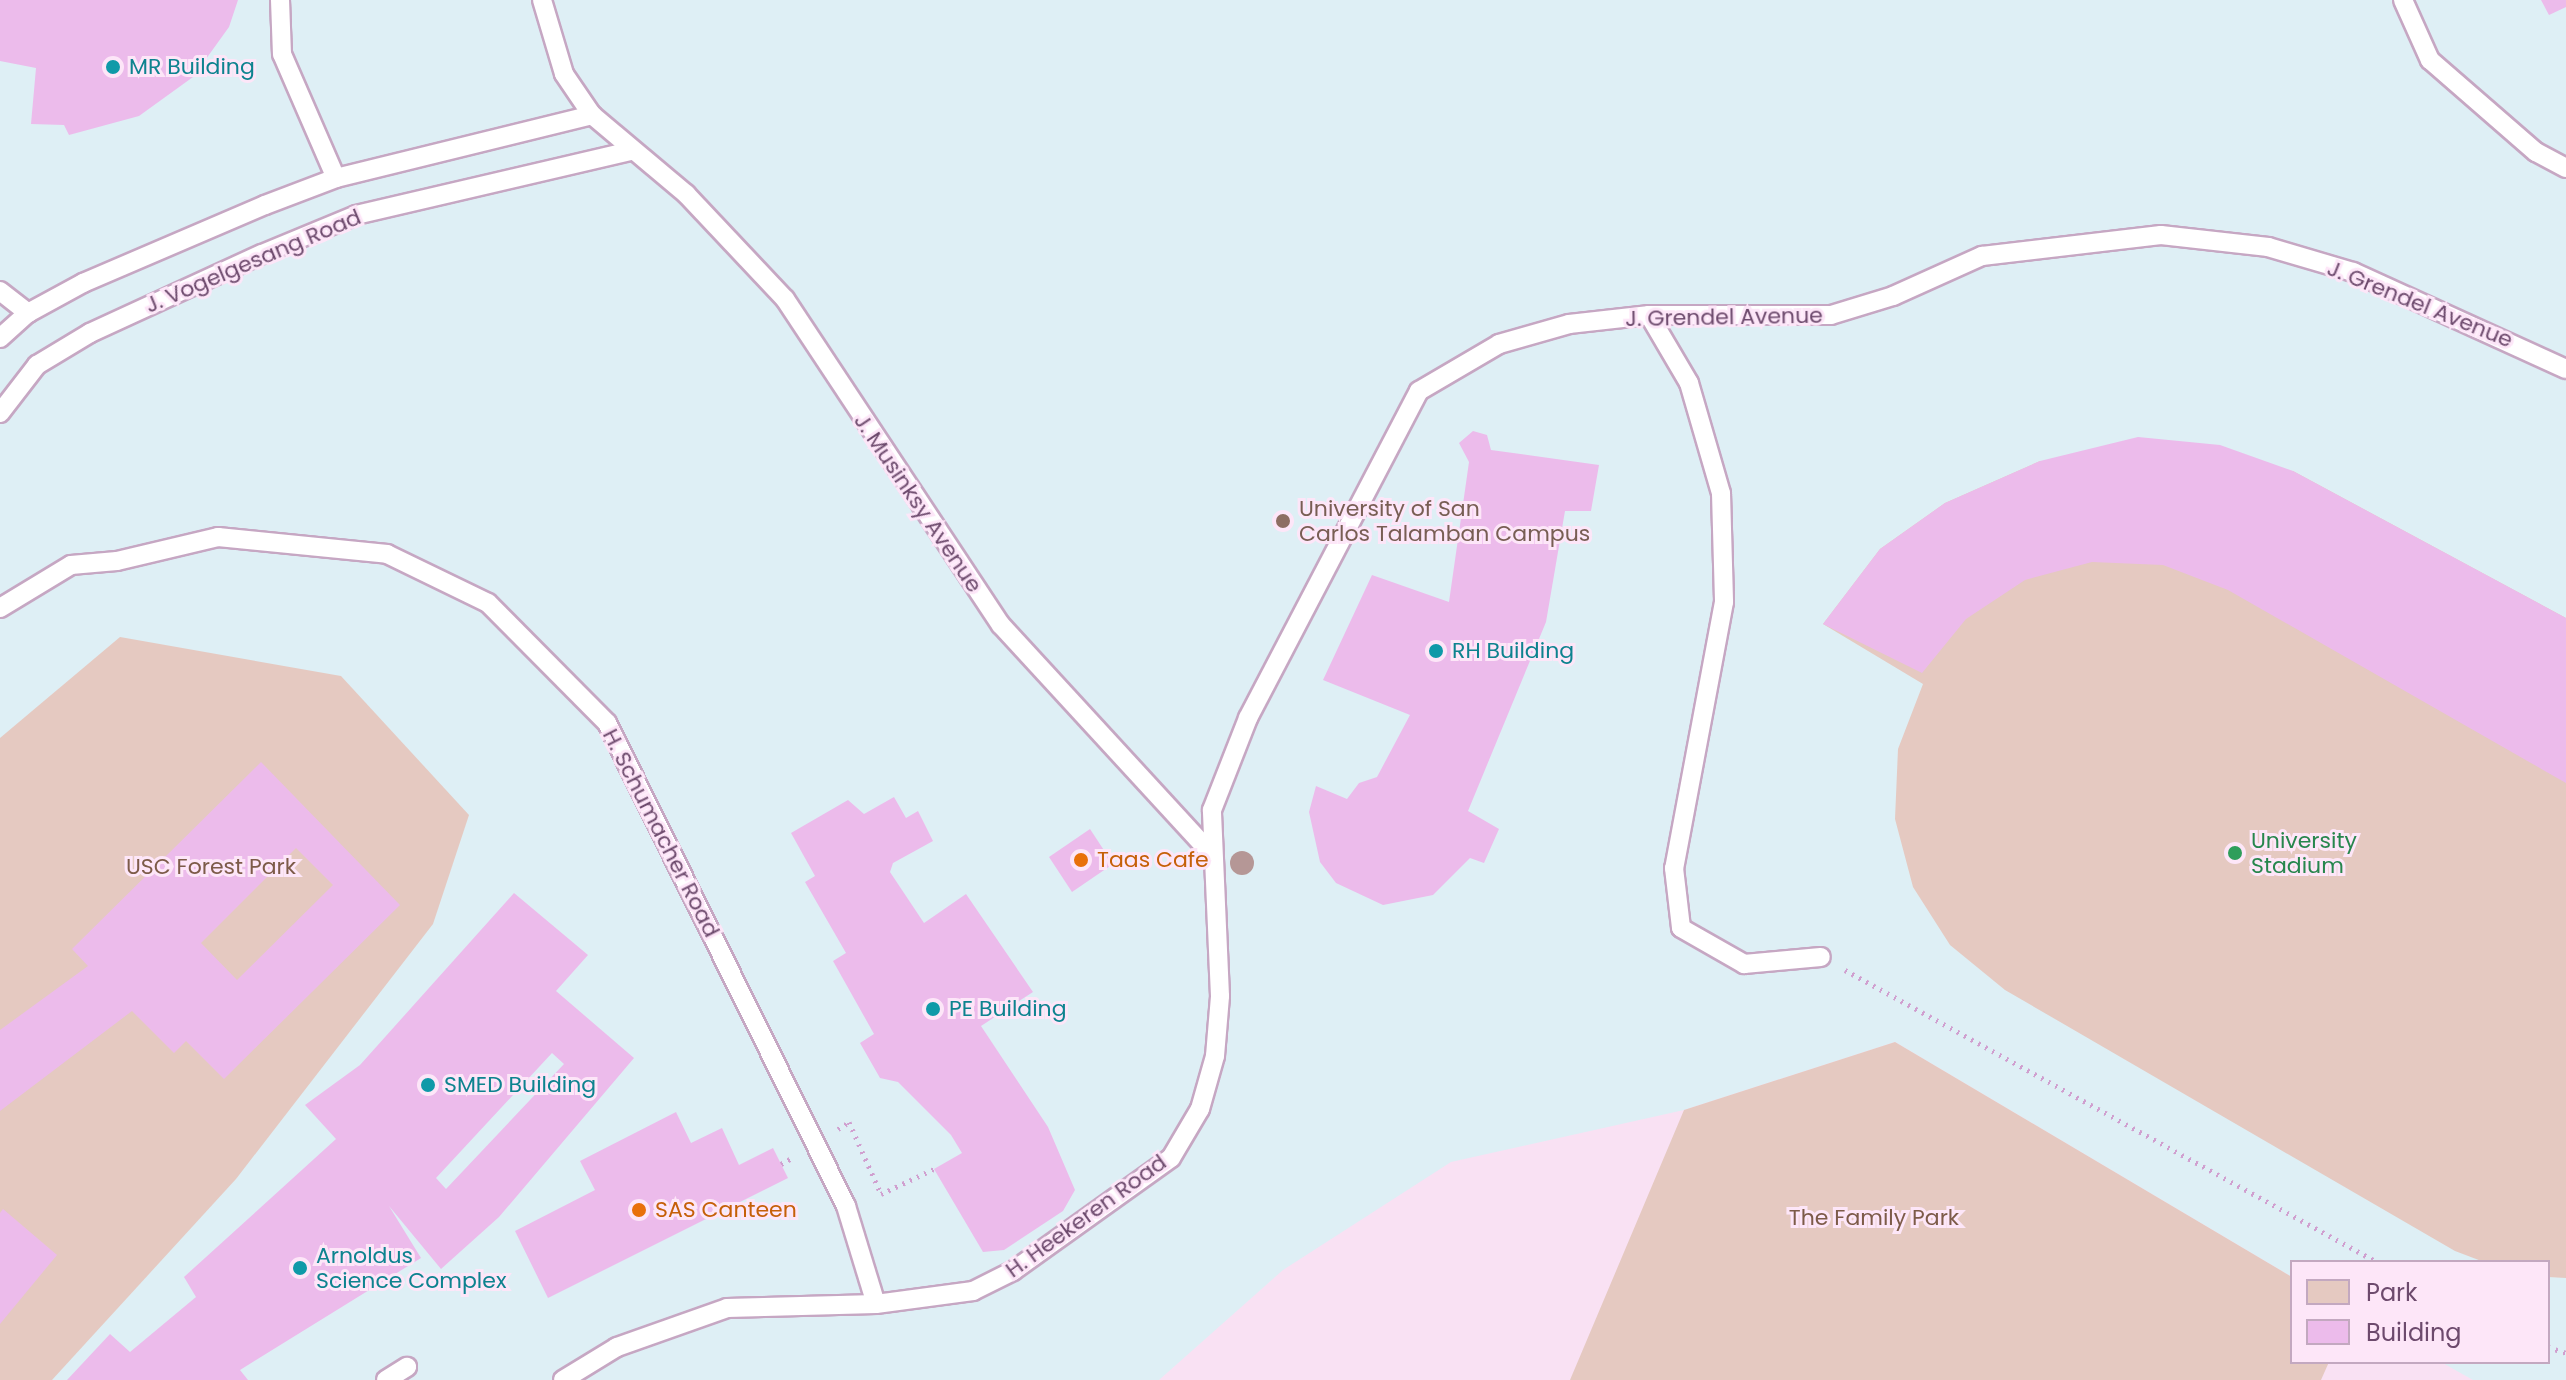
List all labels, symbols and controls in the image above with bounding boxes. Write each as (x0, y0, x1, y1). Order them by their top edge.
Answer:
place label: MR Building (129, 54, 255, 80)
marker: MR Building (104, 58, 122, 76)
street label: J. Vogelgesang Road (141, 204, 365, 318)
street label: J. Grendel Avenue (2323, 255, 2517, 353)
street label: J. Grendel Avenue (1625, 302, 1823, 332)
street label: J. Musinksy Avenue (848, 409, 988, 597)
place label: University of San Carlos Talamban Campus (1299, 495, 1590, 546)
marker: University of San Carlos Talamban Campus (1274, 512, 1292, 530)
place label: RH Building (1452, 638, 1574, 664)
marker: RH Building (1427, 642, 1445, 660)
street label: H. Schumacher Road (597, 725, 725, 941)
place label: University Stadium (2251, 827, 2357, 878)
marker: University Stadium (2226, 844, 2244, 862)
place label: Taas Cafe (1097, 847, 1209, 873)
marker: Taas Cafe (1072, 851, 1090, 869)
park label: USC Forest Park (126, 854, 296, 880)
place label: PE Building (949, 996, 1067, 1022)
marker: PE Building (924, 1000, 942, 1018)
place label: SMED Building (444, 1072, 596, 1098)
marker: SMED Building (419, 1076, 437, 1094)
street label: H. Heekeren Road (1000, 1149, 1172, 1283)
place label: SAS Canteen (655, 1197, 797, 1223)
marker: SAS Canteen (630, 1201, 648, 1219)
park label: The Family Park (1789, 1205, 1959, 1231)
place label: Arnoldus Science Complex (316, 1242, 506, 1294)
marker: Arnoldus Science Complex (291, 1259, 309, 1277)
legend (2290, 1260, 2550, 1364)
text: Park (2366, 1276, 2417, 1309)
text: Building (2366, 1316, 2462, 1349)

